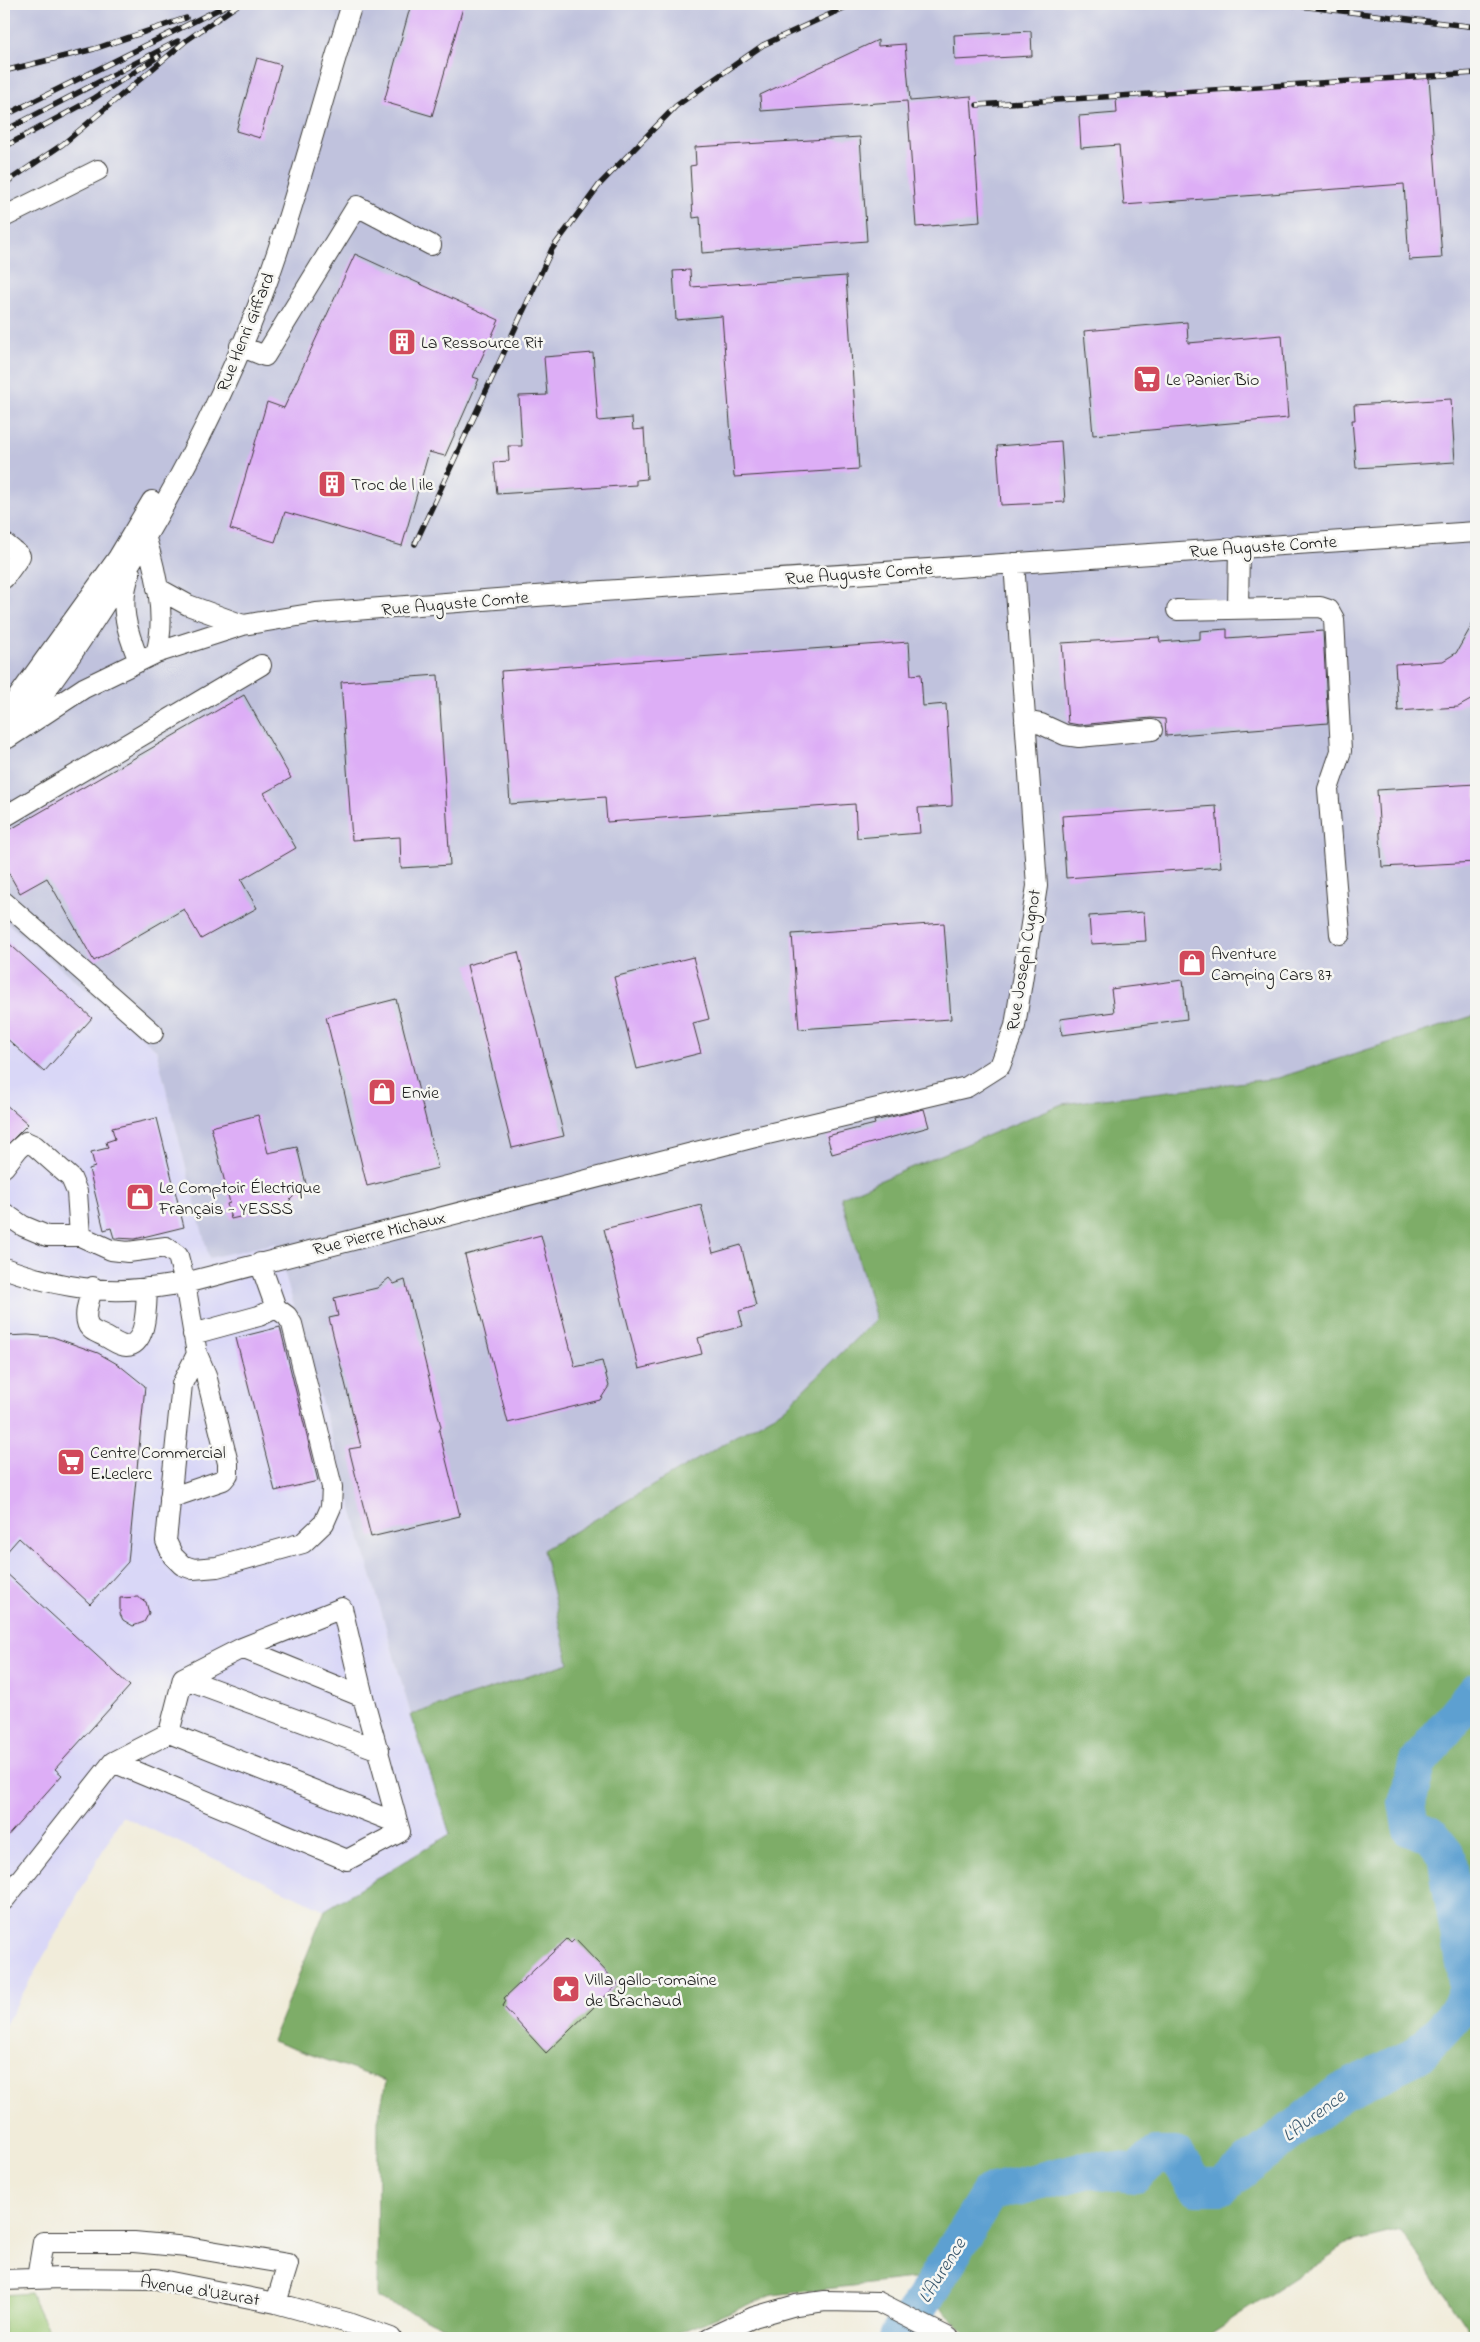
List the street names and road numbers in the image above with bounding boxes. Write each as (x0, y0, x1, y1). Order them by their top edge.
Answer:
street label: Rue Henri Giffard (211, 269, 283, 396)
street label: Rue Auguste Comte (1189, 530, 1339, 567)
street label: Rue Auguste Comte (785, 557, 935, 594)
street label: Rue Auguste Comte (381, 586, 531, 625)
street label: Rue Joseph Cugnot (1001, 888, 1050, 1033)
street label: Rue Pierre Michaux (310, 1206, 449, 1264)
street label: Avenue d'Uzurat (138, 2270, 261, 2314)

